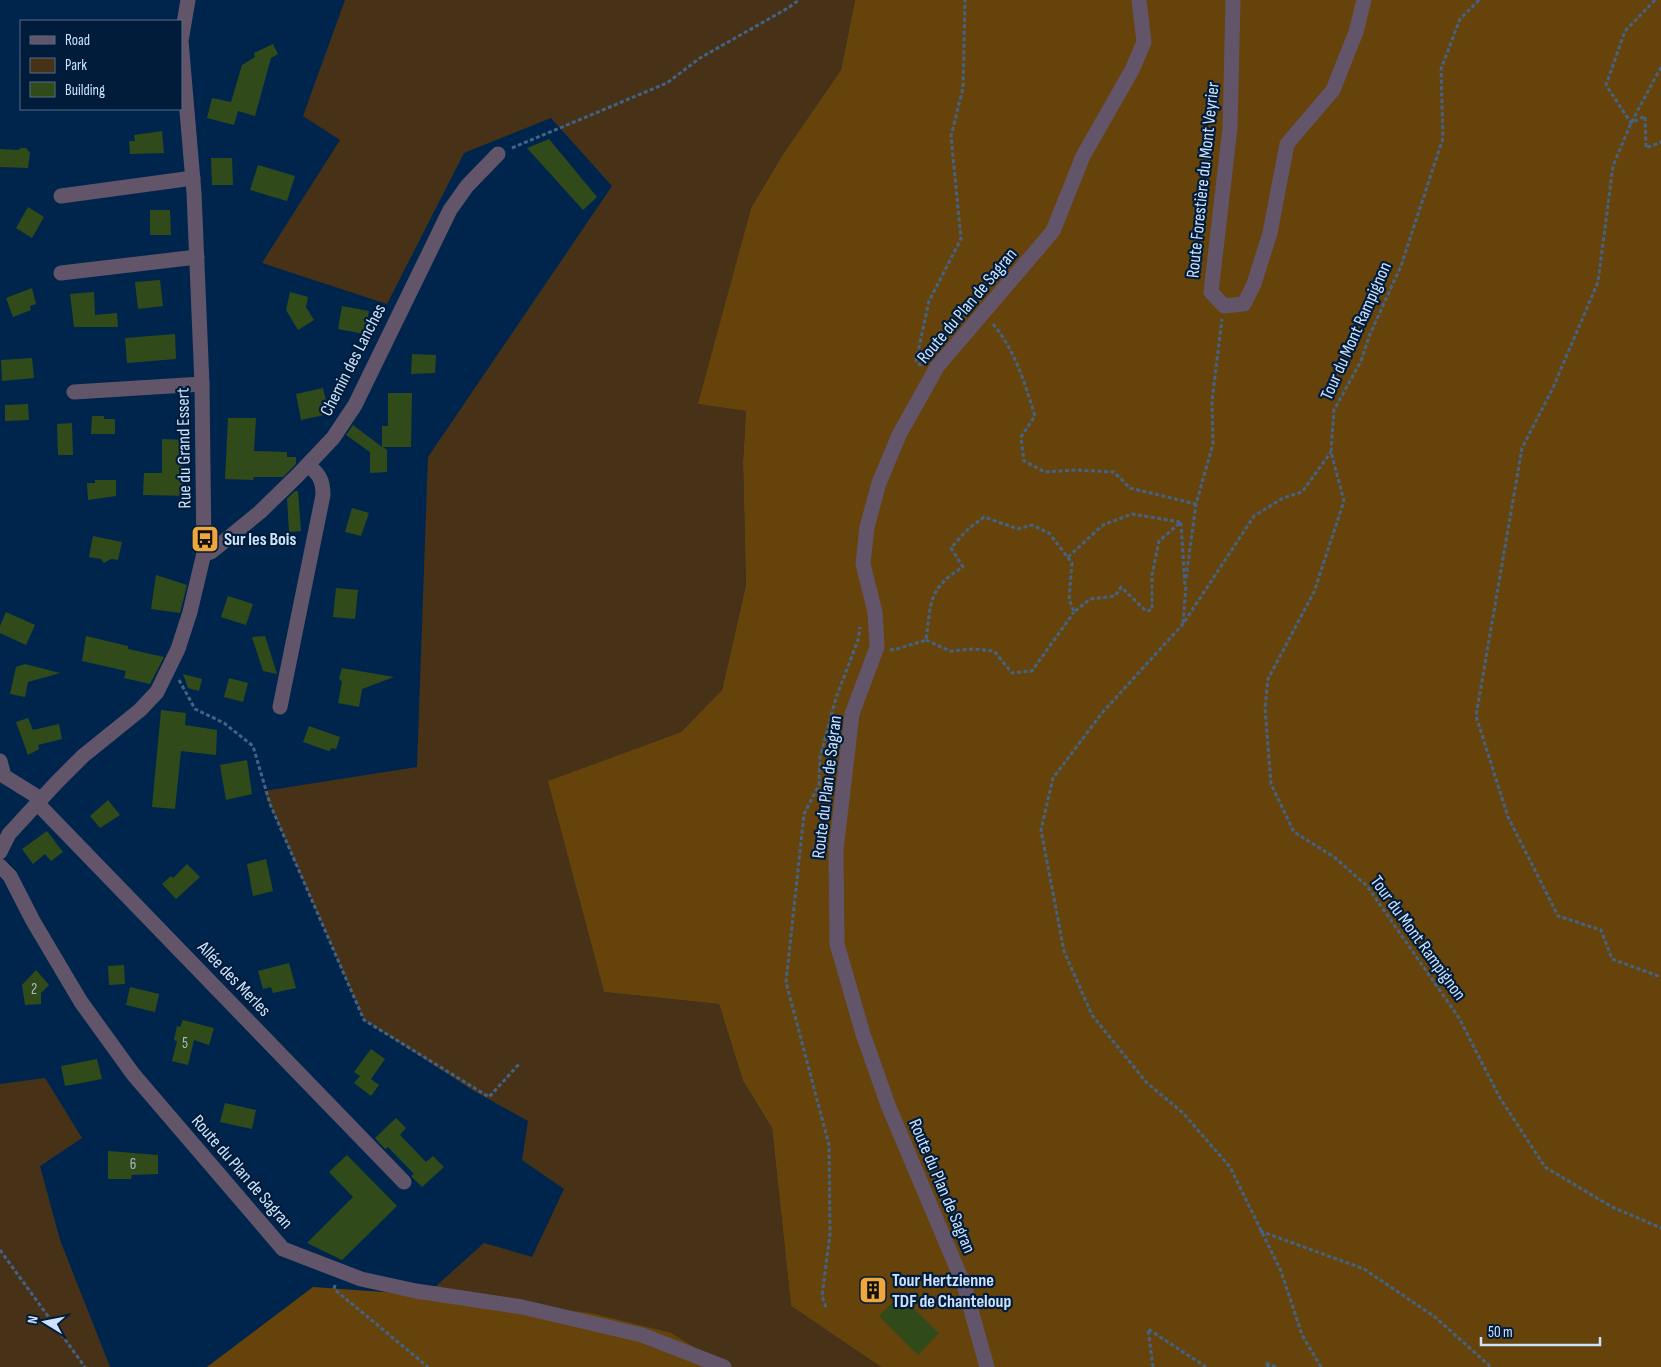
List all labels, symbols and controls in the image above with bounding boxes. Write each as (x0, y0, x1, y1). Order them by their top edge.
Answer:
legend (20, 20, 182, 110)
text: Road (65, 31, 90, 50)
text: Park (65, 56, 87, 75)
text: Building (65, 81, 105, 100)
street label: Route Forestière du Mont Veyrier (1182, 81, 1224, 279)
street label: Route du Plan de Sagran (913, 244, 1021, 368)
street label: Tour du Mont Rampignon (1316, 259, 1396, 403)
street label: Chemin des Lanches (316, 300, 390, 420)
street label: Rue du Grand Essert (172, 387, 196, 509)
bus stop icon: Sur les Bois (190, 524, 220, 554)
place label: Sur les Bois (224, 529, 296, 550)
street label: Route du Plan de Sagran (808, 714, 846, 860)
street label: Tour du Mont Rampignon (1366, 872, 1470, 1004)
street label: Allée des Merles (192, 936, 275, 1021)
house number: 2 (31, 980, 37, 999)
house number: 5 (182, 1034, 188, 1053)
street label: Route du Plan de Sagran (187, 1111, 297, 1233)
street label: Route du Plan de Sagran (904, 1116, 980, 1256)
house number: 6 (130, 1155, 136, 1174)
place label: Tour Hertzienne TDF de Chanteloup (892, 1270, 1011, 1312)
building icon: Tour Hertzienne TDF de Chanteloup (858, 1275, 888, 1305)
north arrow (20, 1297, 70, 1347)
scale bar (1481, 1314, 1600, 1346)
text: N (24, 1315, 42, 1325)
text: 50 m (1488, 1323, 1513, 1342)

